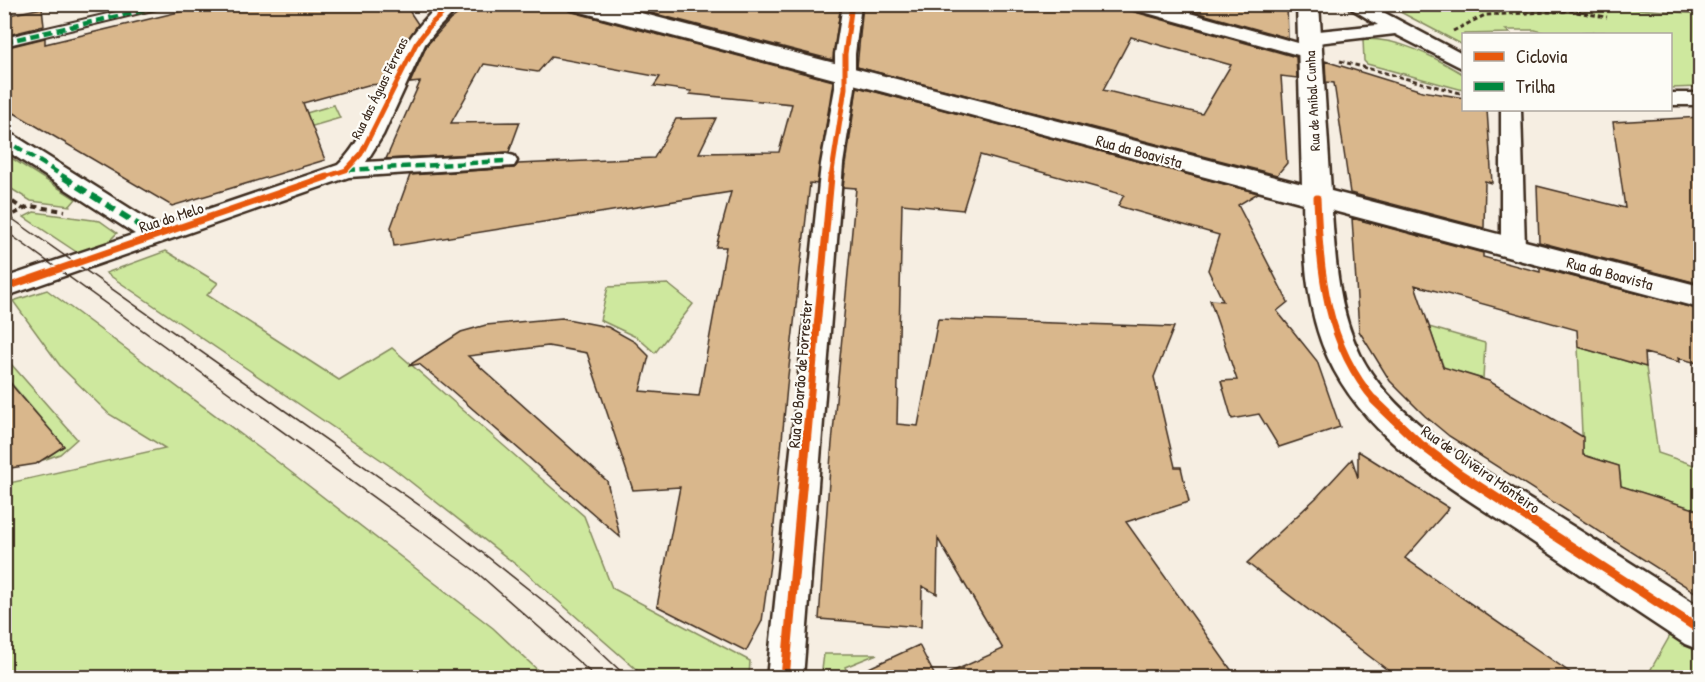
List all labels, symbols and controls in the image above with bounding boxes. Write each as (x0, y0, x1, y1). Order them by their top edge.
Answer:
legend (1462, 33, 1672, 111)
street label: Rua das Águas Férreas (346, 34, 413, 143)
text: Ciclovia (1516, 44, 1567, 69)
street label: Rua de Aníbal Cunha (1300, 50, 1324, 152)
text: Trilha (1516, 74, 1555, 99)
street label: Rua da Boavista (1093, 129, 1185, 173)
street label: Rua do Melo (136, 196, 207, 238)
street label: Rua da Boavista (1564, 251, 1656, 295)
street label: Rua do Barão de Forrester (783, 299, 817, 449)
street label: Rua de Oliveira Monteiro (1417, 420, 1545, 519)

